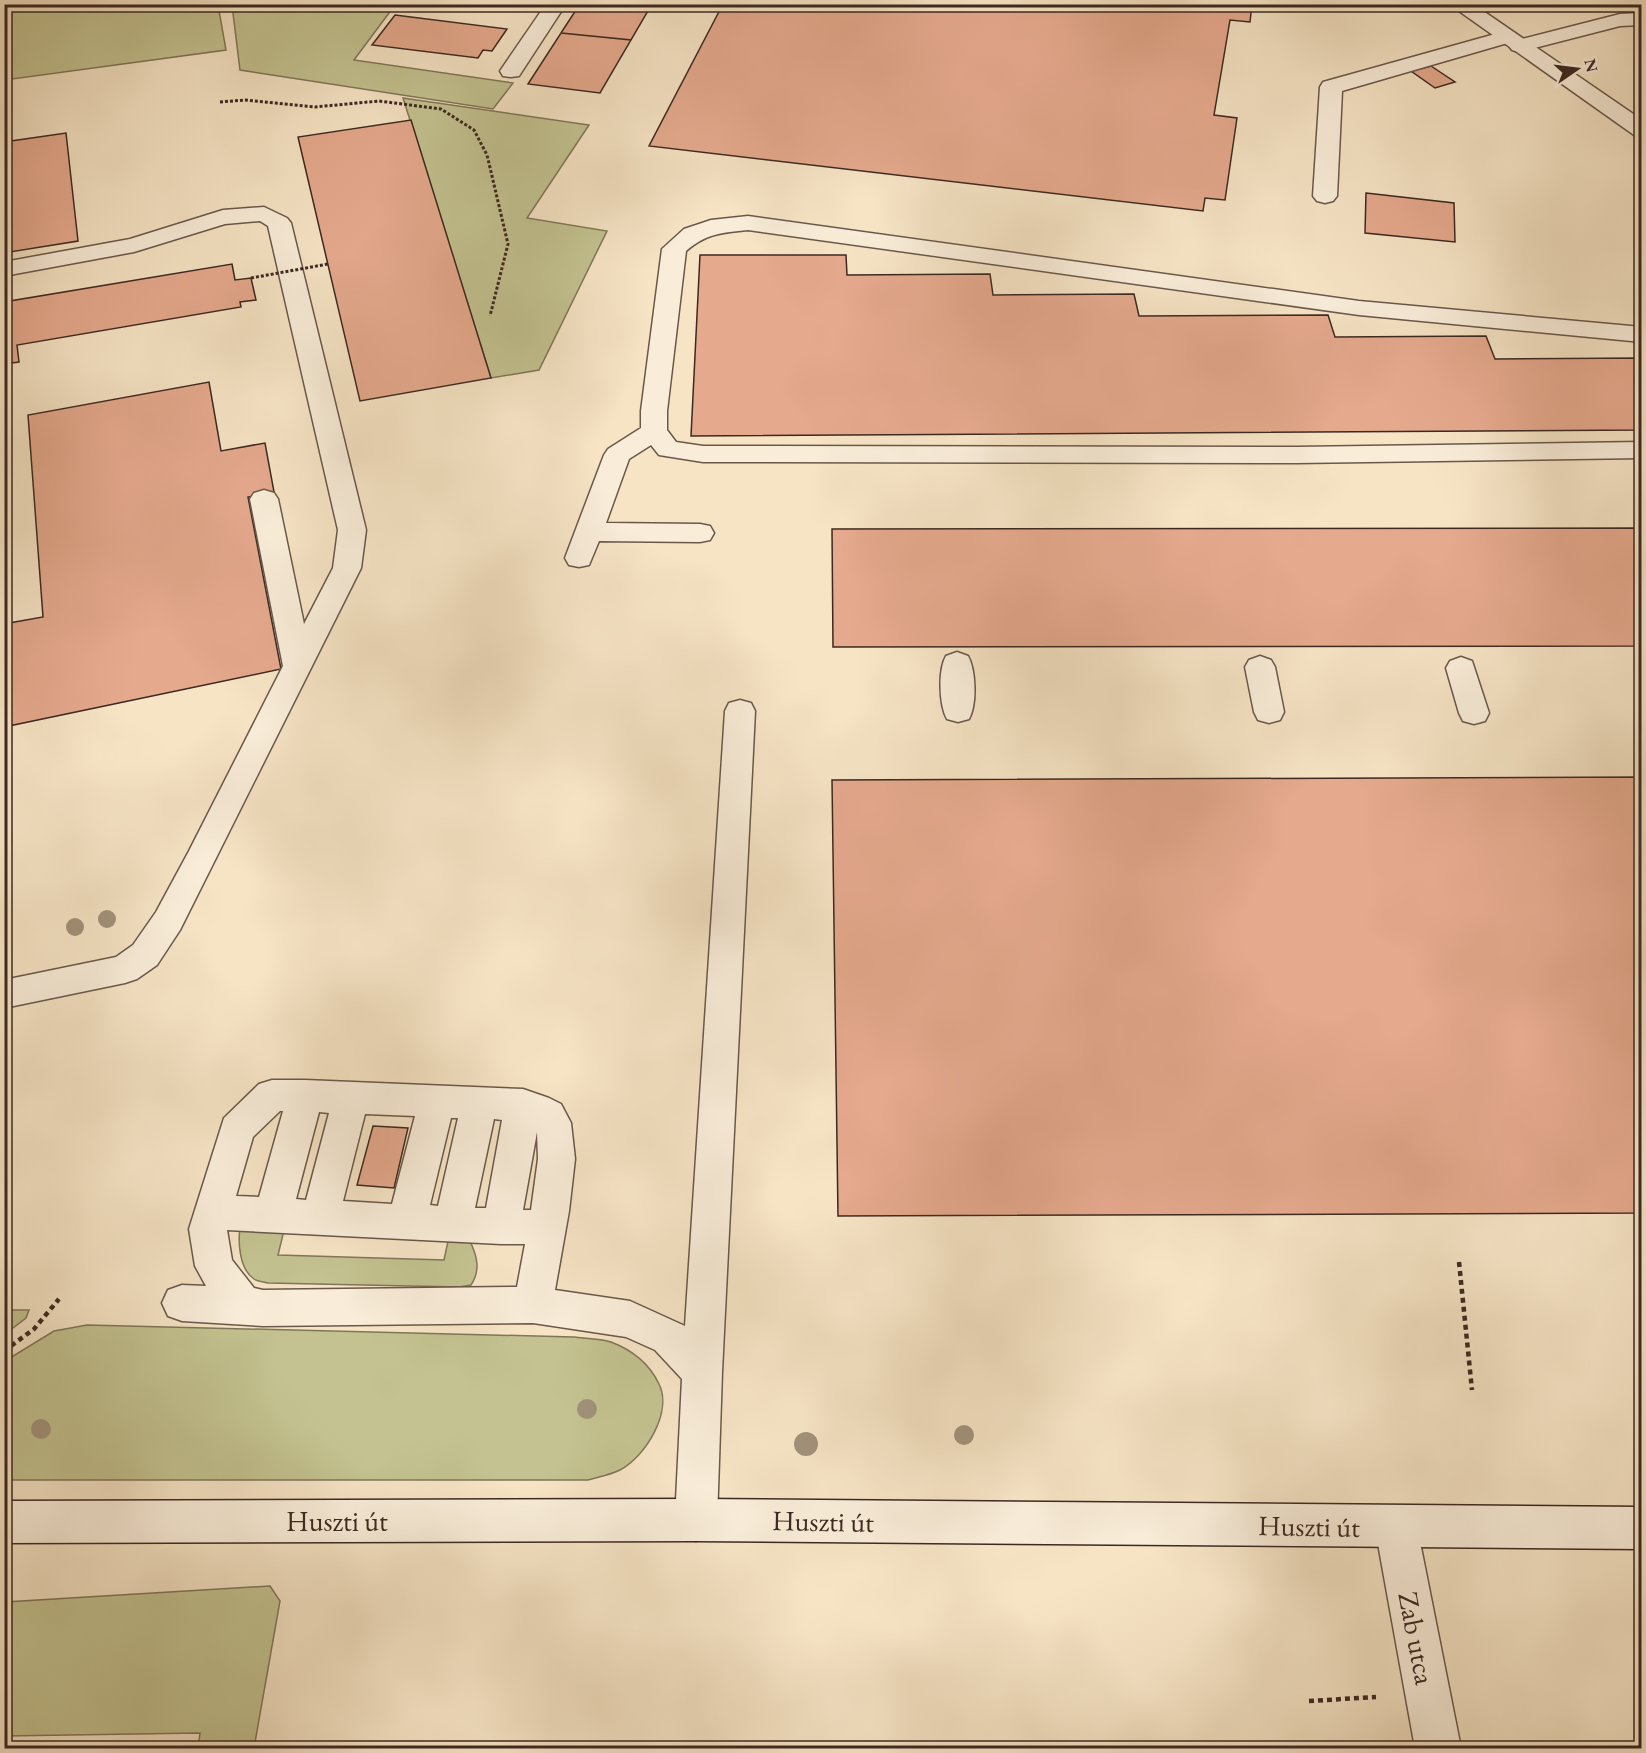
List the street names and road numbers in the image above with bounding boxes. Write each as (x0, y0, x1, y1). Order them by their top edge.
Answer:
street label: Huszti út (772, 1502, 874, 1540)
street label: Huszti út (286, 1503, 388, 1539)
street label: Huszti út (1258, 1507, 1360, 1545)
street label: Zab utca (1390, 1589, 1444, 1688)

